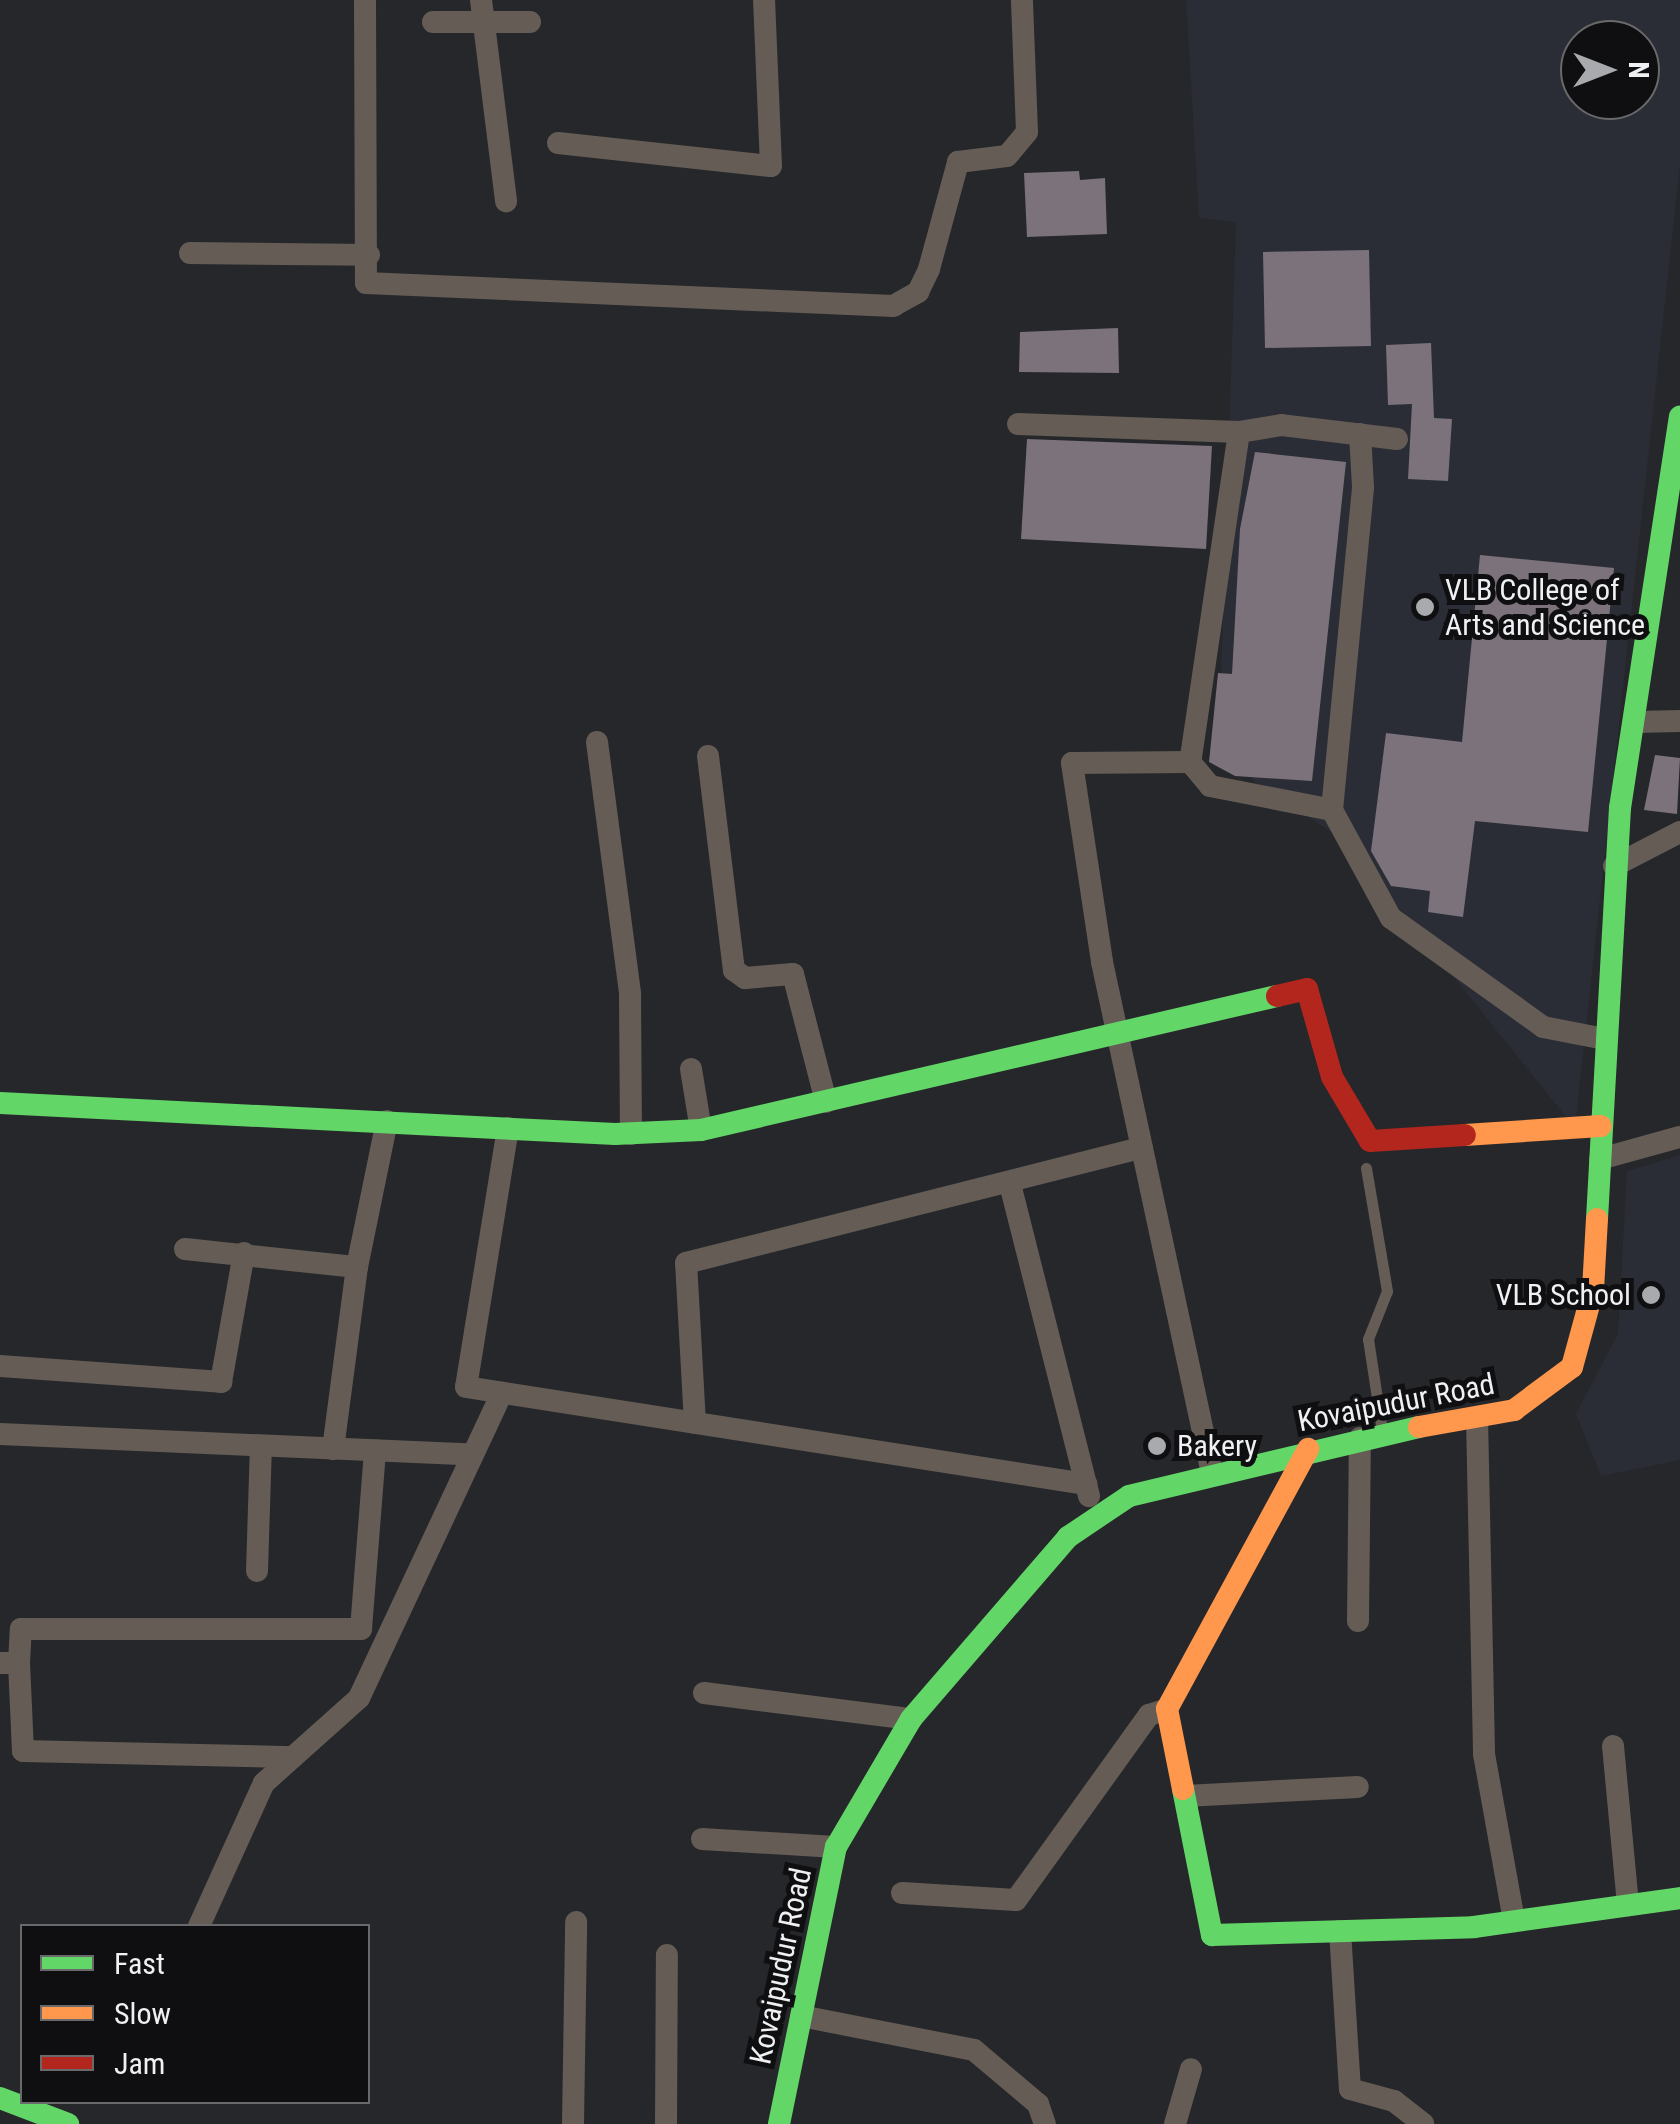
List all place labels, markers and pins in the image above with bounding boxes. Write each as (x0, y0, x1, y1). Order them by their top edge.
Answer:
place label: VLB College of Arts and Science (1445, 572, 1645, 642)
marker: VLB College of Arts and Science (1414, 596, 1436, 618)
place label: VLB School (1496, 1277, 1631, 1313)
marker: VLB School (1640, 1284, 1662, 1306)
place label: Bakery (1177, 1428, 1257, 1464)
marker: Bakery (1146, 1435, 1168, 1457)

